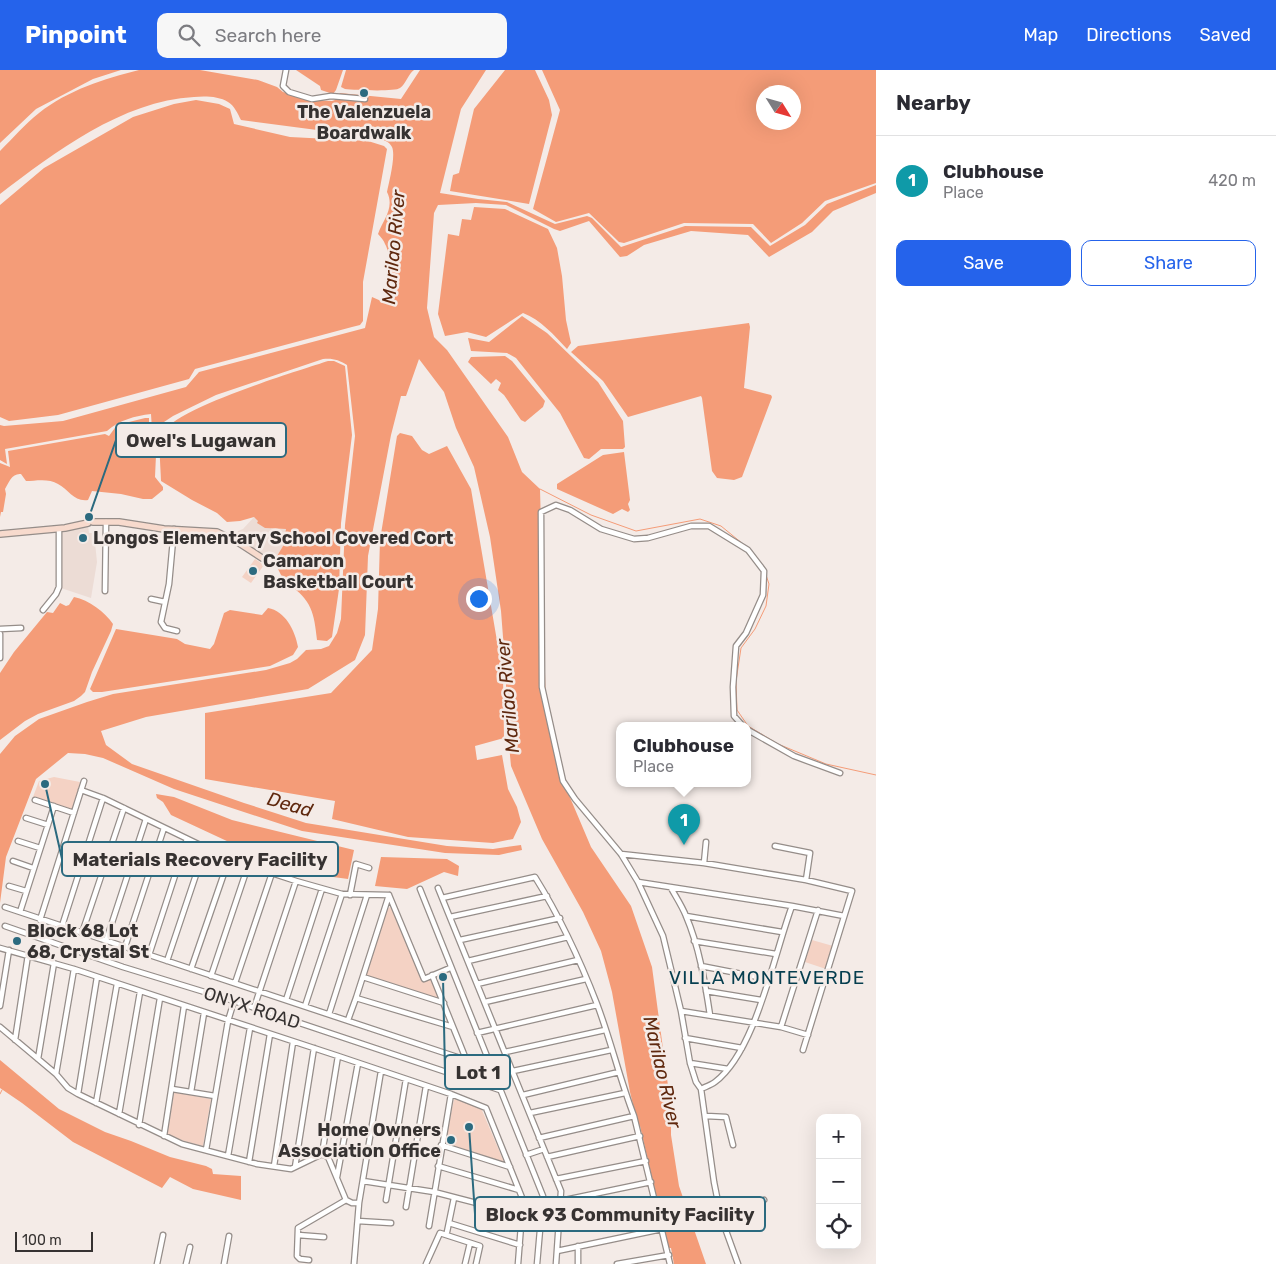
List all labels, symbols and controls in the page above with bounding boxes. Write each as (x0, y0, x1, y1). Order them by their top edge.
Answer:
search box (157, 13, 507, 58)
text: Pinpoint (25, 21, 127, 49)
icon: search (175, 21, 203, 49)
text: Search here (215, 24, 321, 47)
text: Map (1023, 24, 1058, 46)
text: Directions (1086, 24, 1172, 46)
text: Saved (1200, 24, 1251, 46)
north arrow (756, 85, 801, 130)
marker: The Valenzuela Boardwalk (358, 87, 370, 99)
text: Nearby (896, 90, 971, 115)
place label: The Valenzuela Boardwalk (297, 101, 431, 144)
text: Clubhouse (943, 160, 1044, 183)
text: 1 (908, 171, 916, 190)
text: 420 m (1208, 171, 1256, 190)
text: Place (943, 183, 984, 202)
water label: Marilao River (377, 188, 410, 305)
button: Save (896, 240, 1071, 286)
button: Share (1081, 240, 1256, 286)
callout: Owel's Lugawan (116, 423, 286, 457)
text: Owel's Lugawan (126, 429, 276, 452)
place label: Longos Elementary School Covered Cort (93, 527, 454, 549)
marker: Longos Elementary School Covered Cort (77, 532, 89, 544)
place label: Camaron Basketball Court (263, 550, 413, 593)
marker: Camaron Basketball Court (247, 565, 259, 577)
your location (466, 586, 492, 612)
water label: Marilao River (491, 637, 524, 754)
popup (616, 722, 751, 787)
text: Clubhouse (633, 734, 734, 757)
text: Place (633, 757, 674, 776)
water label: Dead (265, 787, 316, 822)
pin: 1 (668, 804, 700, 845)
callout: Materials Recovery Facility (62, 842, 338, 876)
text: Materials Recovery Facility (72, 848, 328, 871)
place label: Block 68 Lot 68, Crystal St (27, 920, 149, 963)
marker: Block 68 Lot 68, Crystal St (11, 935, 23, 947)
district label: VILLA MONTEVERDE (669, 966, 865, 989)
street label: ONYX ROAD (201, 982, 303, 1034)
water label: Marilao River (638, 1014, 687, 1131)
callout: Lot 1 (445, 1055, 510, 1089)
text: Lot 1 (455, 1061, 501, 1084)
map controls (816, 1114, 861, 1249)
button: + (816, 1114, 861, 1159)
place label: Home Owners Association Office (278, 1119, 441, 1162)
marker: Home Owners Association Office (445, 1134, 457, 1146)
button: − (816, 1159, 861, 1204)
callout: Block 93 Community Facility (475, 1197, 765, 1231)
text: Block 93 Community Facility (486, 1203, 755, 1226)
button: locate (816, 1204, 861, 1249)
scale bar (15, 1229, 92, 1252)
text: 100 m (22, 1232, 62, 1249)

